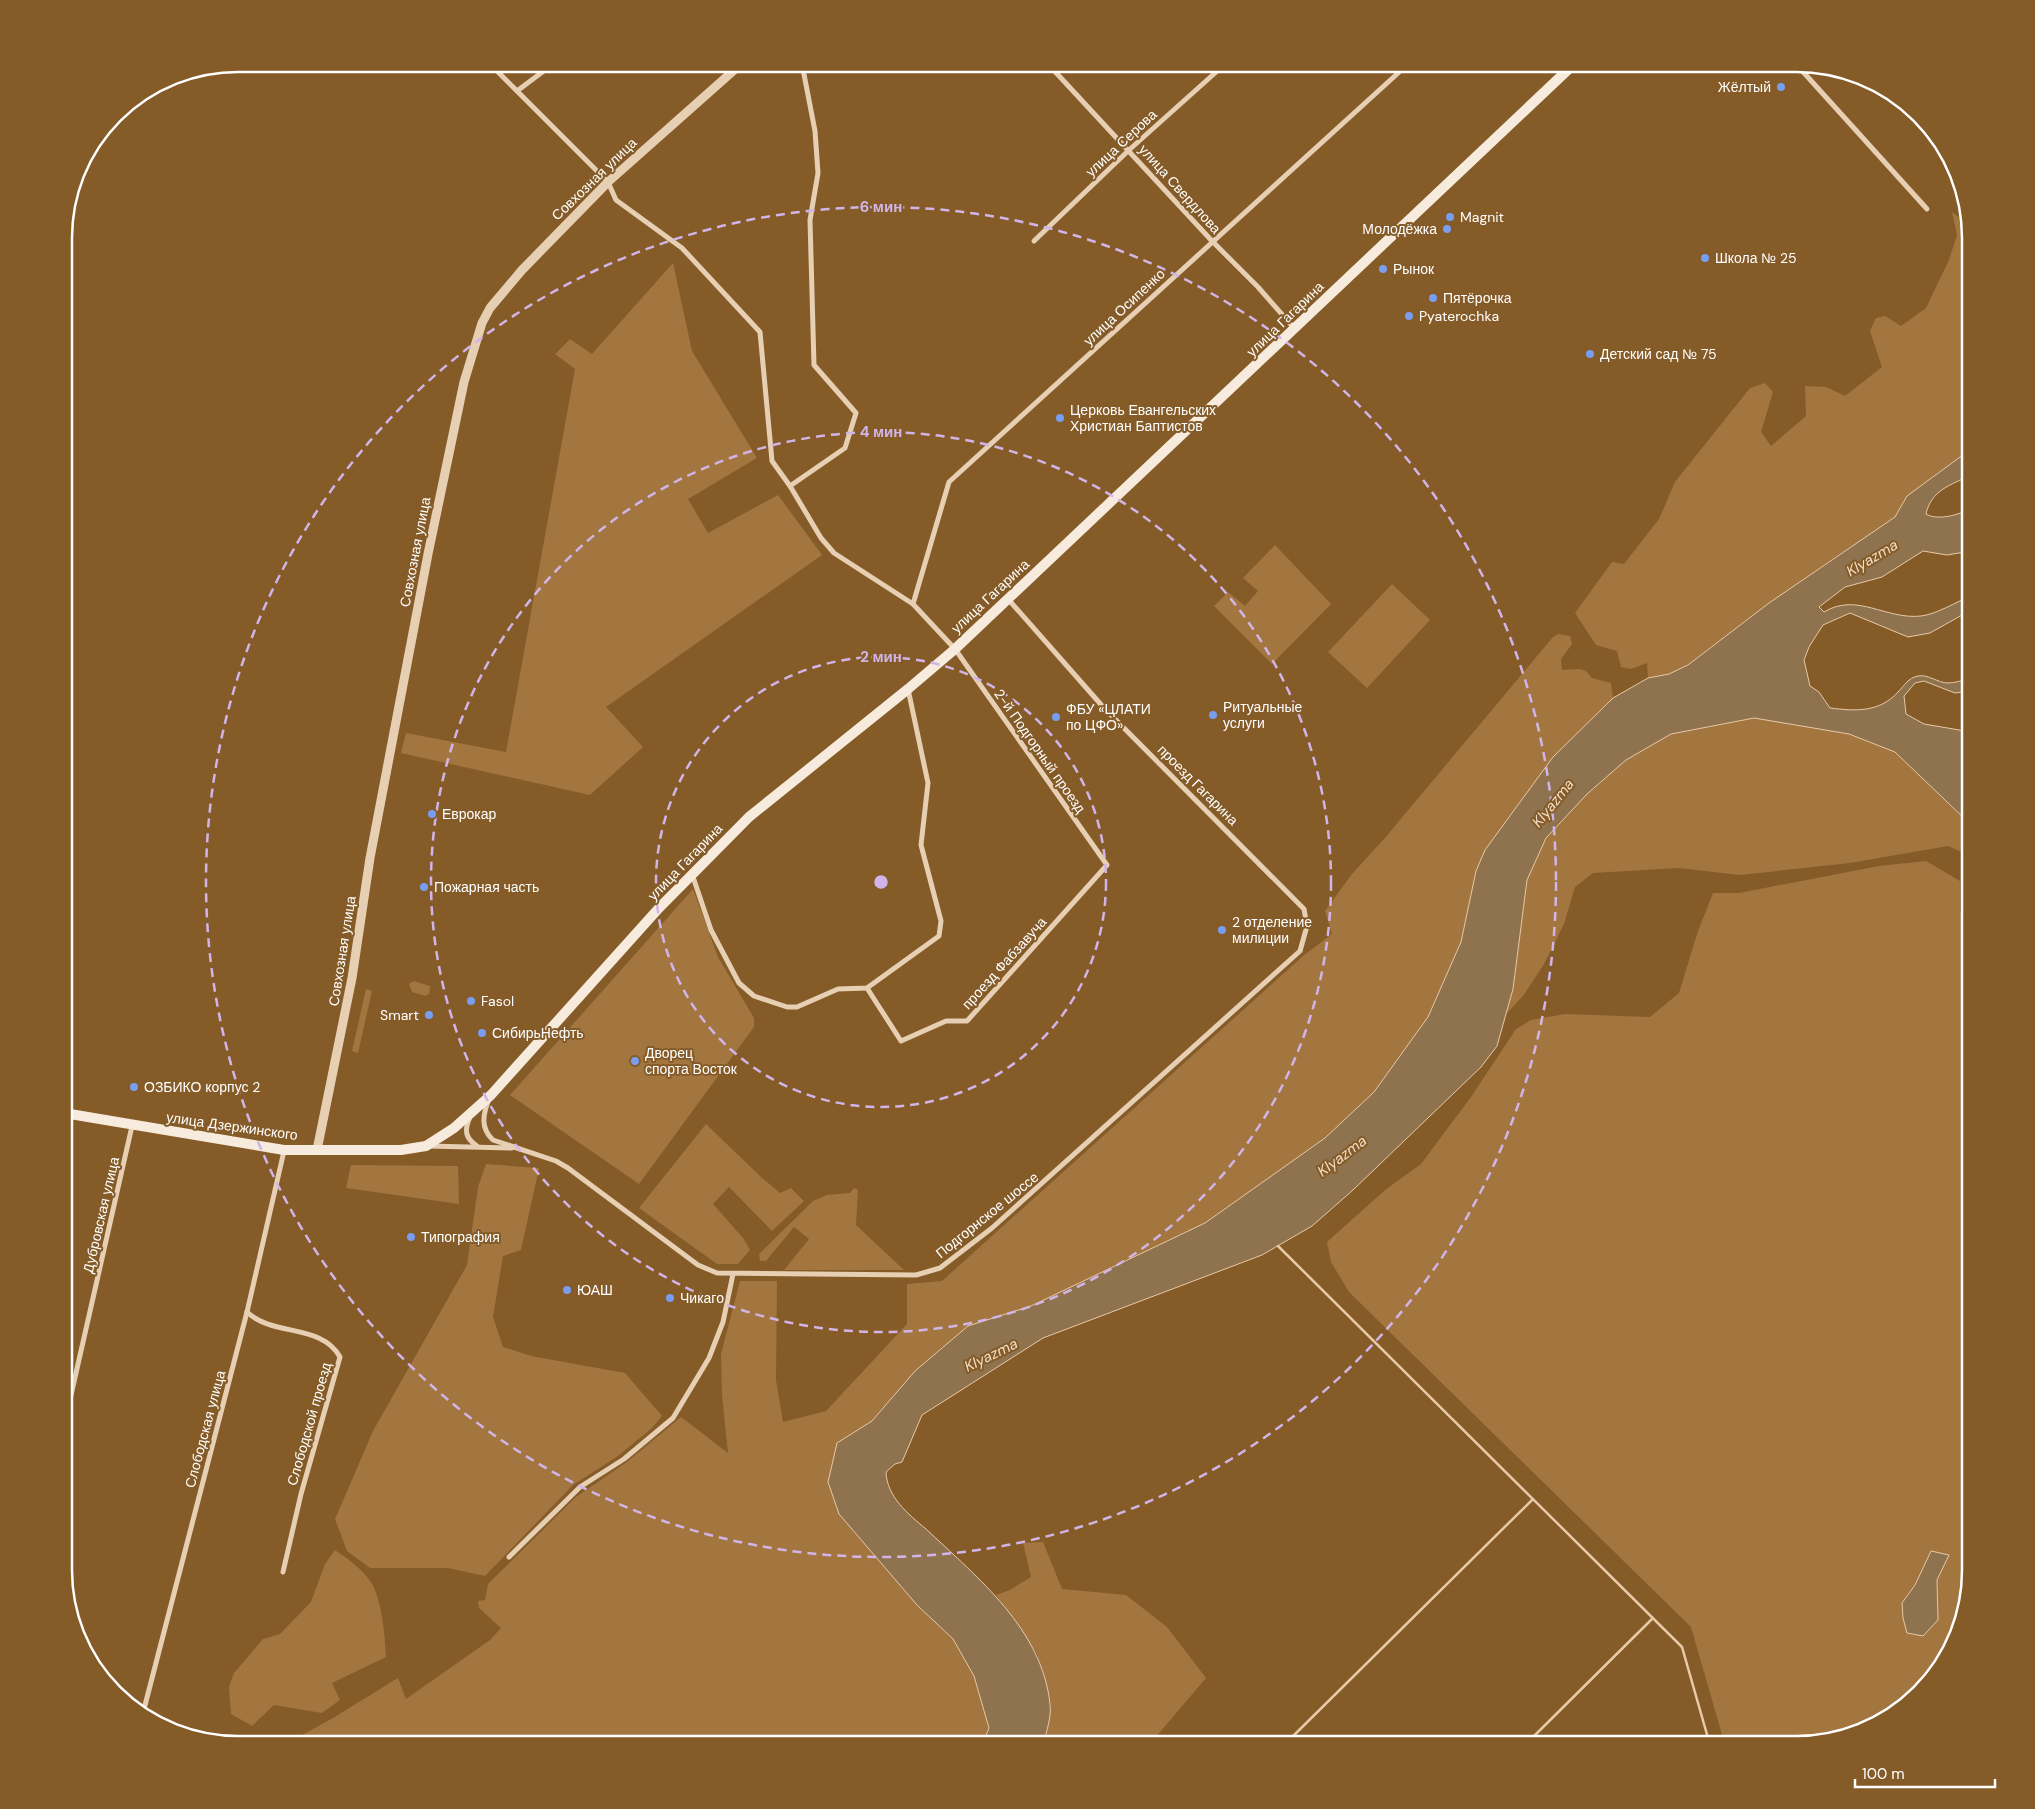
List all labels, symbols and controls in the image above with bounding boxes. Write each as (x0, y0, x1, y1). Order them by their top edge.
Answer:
place label: Жёлтый (1718, 78, 1771, 96)
marker: Жёлтый (1775, 81, 1787, 93)
street label: улица Серова (1082, 105, 1160, 181)
street label: Совхозная улица (548, 134, 641, 224)
street label: улица Свердлова (1135, 141, 1225, 238)
text: 6 мин (860, 197, 902, 217)
place label: Magnit (1460, 208, 1504, 226)
marker: Magnit (1444, 211, 1456, 223)
place label: Молодёжка (1362, 220, 1437, 238)
marker: Молодёжка (1441, 223, 1453, 235)
place label: Школа № 25 (1715, 249, 1797, 267)
marker: Школа № 25 (1699, 252, 1711, 264)
place label: Рынок (1393, 260, 1435, 278)
marker: Рынок (1377, 263, 1389, 275)
street label: улица Осипенко (1079, 264, 1169, 349)
street label: улица Гагарина (1243, 277, 1328, 360)
place label: Пятёрочка (1443, 289, 1512, 307)
marker: Пятёрочка (1427, 292, 1439, 304)
place label: Pyaterochka (1419, 307, 1499, 325)
marker: Pyaterochka (1403, 310, 1415, 322)
place label: Детский сад № 75 (1600, 345, 1717, 363)
marker: Детский сад № 75 (1584, 348, 1596, 360)
place label: Церковь Евангельских Христиан Баптистов (1070, 401, 1216, 435)
marker: Церковь Евангельских Христиан Баптистов (1054, 412, 1066, 424)
text: 4 мин (860, 422, 902, 442)
street label: Совхозная улица (396, 495, 435, 608)
water label: Klyazma (1842, 535, 1902, 581)
street label: улица Гагарина (947, 555, 1033, 637)
text: 2 мин (860, 647, 902, 667)
street label: 2-й Подгорный проезд (990, 685, 1090, 817)
place label: Ритуальные услуги (1223, 698, 1303, 732)
place label: ФБУ «ЦЛАТИ по ЦФО» (1066, 700, 1151, 734)
marker: Ритуальные услуги (1207, 709, 1219, 721)
marker: ФБУ «ЦЛАТИ по ЦФО» (1050, 711, 1062, 723)
street label: проезд Гагарина (1154, 741, 1242, 829)
water label: Klyazma (1527, 775, 1579, 831)
place label: Еврокар (442, 805, 497, 823)
marker: Еврокар (426, 808, 438, 820)
street label: улица Гагарина (644, 819, 727, 904)
centre of rings (872, 873, 890, 891)
place label: Пожарная часть (434, 878, 539, 896)
marker: Пожарная часть (418, 881, 430, 893)
street label: Совхозная улица (324, 894, 360, 1007)
street label: проезд Фабзавуча (958, 913, 1050, 1013)
place label: 2 отделение милиции (1232, 913, 1312, 947)
marker: 2 отделение милиции (1216, 924, 1228, 936)
place label: Fasol (481, 992, 514, 1010)
marker: Fasol (465, 995, 477, 1007)
place label: Smart (380, 1006, 419, 1024)
marker: Smart (423, 1009, 435, 1021)
place label: СибирьНефть (492, 1024, 584, 1042)
marker: СибирьНефть (476, 1027, 488, 1039)
place label: Дворец спорта Восток (645, 1044, 738, 1078)
marker: Дворец спорта Восток (629, 1055, 641, 1067)
place label: ОЗБИКО корпус 2 (144, 1078, 260, 1096)
marker: ОЗБИКО корпус 2 (128, 1081, 140, 1093)
street label: улица Дзержинского (165, 1108, 299, 1144)
water label: Klyazma (1313, 1131, 1371, 1181)
street label: Дубровская улица (79, 1155, 123, 1275)
street label: Подгорнское шоссе (932, 1168, 1042, 1262)
place label: Типография (421, 1228, 500, 1246)
marker: Типография (405, 1231, 417, 1243)
place label: ЮАШ (577, 1281, 613, 1299)
marker: ЮАШ (561, 1284, 573, 1296)
place label: Чикаго (680, 1289, 724, 1307)
marker: Чикаго (664, 1292, 676, 1304)
water label: Klyazma (961, 1334, 1021, 1376)
street label: Слободской проезд (283, 1360, 335, 1488)
street label: Слободская улица (181, 1368, 229, 1490)
scale bar (1855, 1756, 1995, 1788)
text: 100 m (1862, 1764, 1905, 1784)

